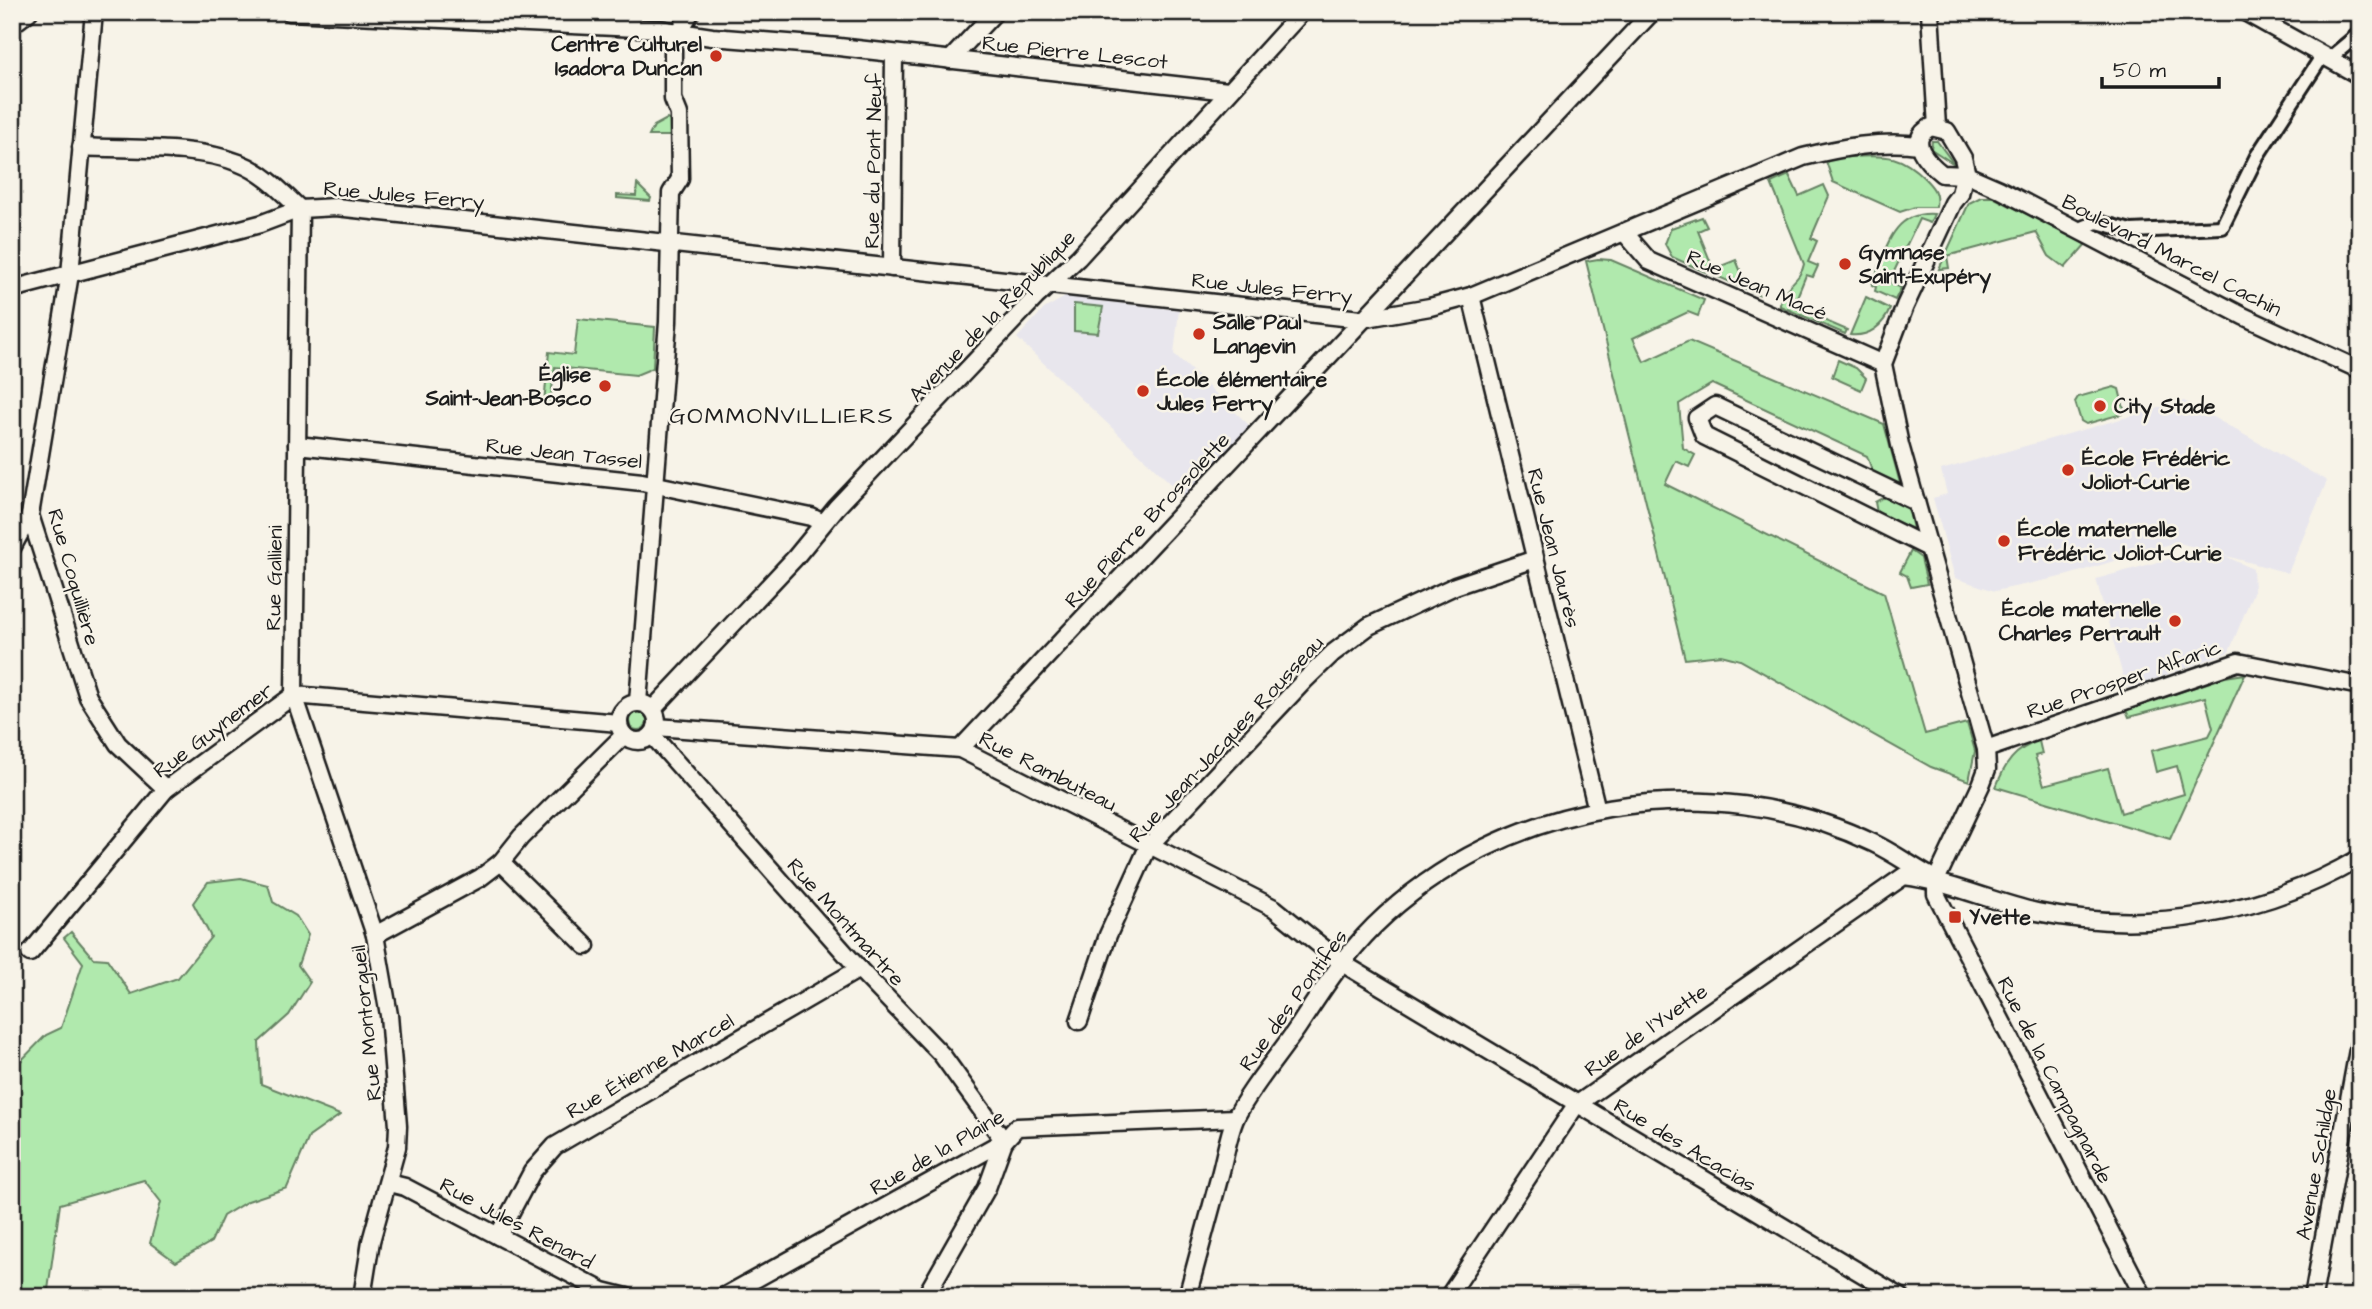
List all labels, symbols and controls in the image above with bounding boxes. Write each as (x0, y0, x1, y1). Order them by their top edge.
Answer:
street label: Rue Pierre Lescot (981, 28, 1170, 77)
place label: Centre Culturel Isadora Duncan (551, 30, 703, 83)
scale bar (2102, 46, 2220, 90)
marker: Centre Culturel Isadora Duncan (708, 48, 724, 64)
text: 50 m (2113, 56, 2167, 85)
street label: Rue du Pont Neuf (857, 72, 890, 249)
street label: Rue Jules Ferry (322, 174, 486, 219)
street label: Boulevard Marcel Cachin (2057, 187, 2287, 324)
street label: Avenue de la République (902, 224, 1083, 410)
place label: Gymnase Saint-Exupéry (1858, 238, 1991, 294)
street label: Rue Jean Macé (1682, 243, 1832, 328)
marker: Gymnase Saint-Exupéry (1837, 256, 1853, 272)
street label: Rue Jules Ferry (1190, 266, 1354, 313)
place label: Salle Paul Langevin (1212, 308, 1302, 363)
marker: Salle Paul Langevin (1191, 326, 1207, 342)
place label: Église Saint-Jean-Bosco (425, 360, 592, 413)
place label: École élémentaire Jules Ferry (1156, 365, 1328, 421)
marker: Église Saint-Jean-Bosco (597, 378, 613, 394)
marker: École élémentaire Jules Ferry (1135, 383, 1151, 399)
place label: City Stade (2114, 392, 2216, 424)
marker: City Stade (2092, 398, 2108, 414)
district label: GOMMONVILLIERS (669, 400, 895, 432)
street label: Rue Pierre Brossolette (1058, 426, 1237, 615)
street label: Rue Jean Tassel (484, 431, 644, 476)
place label: École Frédéric Joliot-Curie (2081, 444, 2231, 497)
marker: École Frédéric Joliot-Curie (2060, 462, 2076, 478)
street label: Rue Jean Jaurès (1520, 465, 1587, 631)
street label: Rue Coquillière (40, 505, 107, 649)
place label: École maternelle Frédéric Joliot-Curie (2018, 515, 2223, 568)
street label: Rue Gallieni (259, 525, 290, 631)
marker: École maternelle Frédéric Joliot-Curie (1996, 533, 2012, 549)
place label: École maternelle Charles Perrault (1999, 595, 2162, 648)
marker: École maternelle Charles Perrault (2167, 613, 2183, 629)
street label: Rue Jean-Jacques Rousseau (1122, 629, 1331, 849)
street label: Rue Prosper Alfaric (2023, 633, 2226, 727)
street label: Rue Guynemer (147, 675, 281, 787)
street label: Rue Rambuteau (974, 724, 1122, 819)
street label: Rue Montmartre (780, 852, 911, 993)
place label: Yvette (1969, 903, 2031, 932)
marker: Yvette (1947, 909, 1963, 925)
street label: Rue des Pontifes (1232, 924, 1355, 1077)
street label: Rue Montorgueil (344, 943, 391, 1102)
street label: Rue de la Campagnarde (1988, 972, 2119, 1189)
street label: Rue de l'Yvette (1579, 977, 1714, 1084)
street label: Rue Étienne Marcel (561, 1007, 739, 1126)
street label: Avenue Schildge (2289, 1086, 2346, 1242)
street label: Rue des Acacias (1608, 1091, 1761, 1199)
street label: Rue de la Plaine (865, 1102, 1010, 1203)
street label: Rue Jules Renard (435, 1171, 599, 1276)

